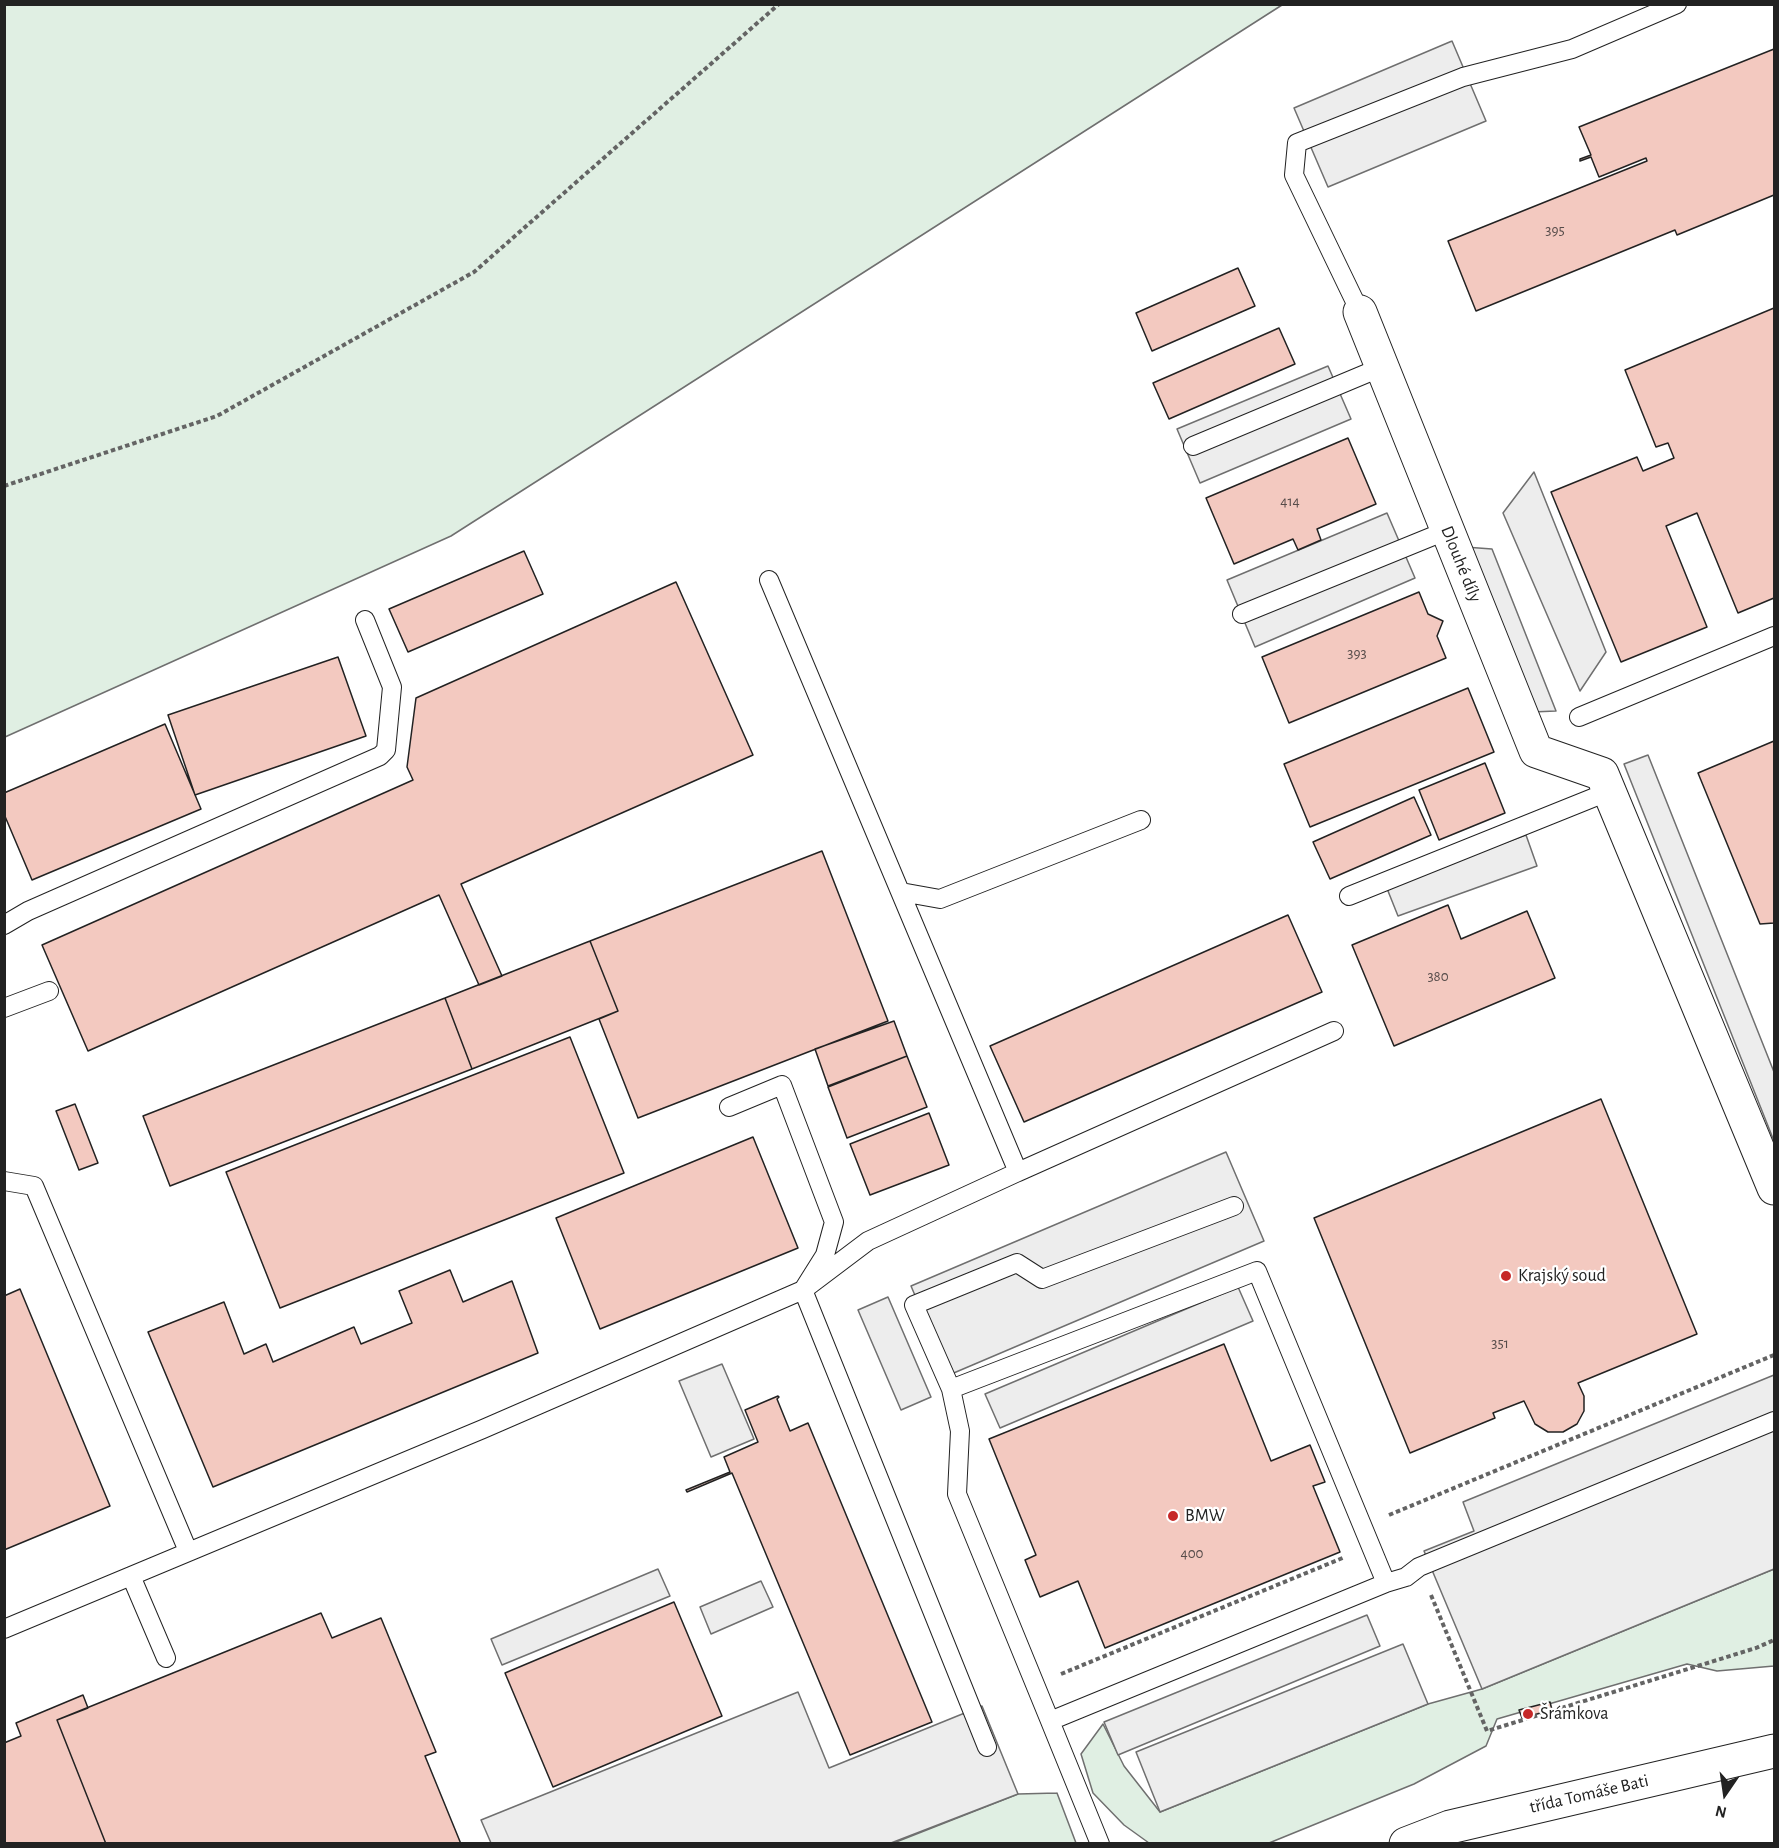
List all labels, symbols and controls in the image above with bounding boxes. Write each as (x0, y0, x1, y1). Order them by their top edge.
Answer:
house number: 395 (1545, 221, 1565, 239)
house number: 414 (1280, 492, 1300, 510)
street label: Dlouhé díly (1436, 523, 1486, 605)
house number: 393 (1347, 644, 1367, 662)
house number: 380 (1427, 967, 1449, 985)
place label: Krajský soud (1518, 1265, 1606, 1287)
marker: Krajský soud (1499, 1269, 1513, 1283)
house number: 351 (1491, 1334, 1509, 1352)
place label: BMW (1185, 1505, 1225, 1527)
marker: BMW (1166, 1509, 1180, 1523)
house number: 400 (1180, 1544, 1204, 1562)
place label: Šrámkova (1540, 1703, 1609, 1725)
marker: Šrámkova (1521, 1707, 1535, 1721)
north arrow (1695, 1764, 1755, 1824)
street label: třída Tomáše Bati (1527, 1770, 1651, 1818)
text: N (1714, 1802, 1728, 1821)

